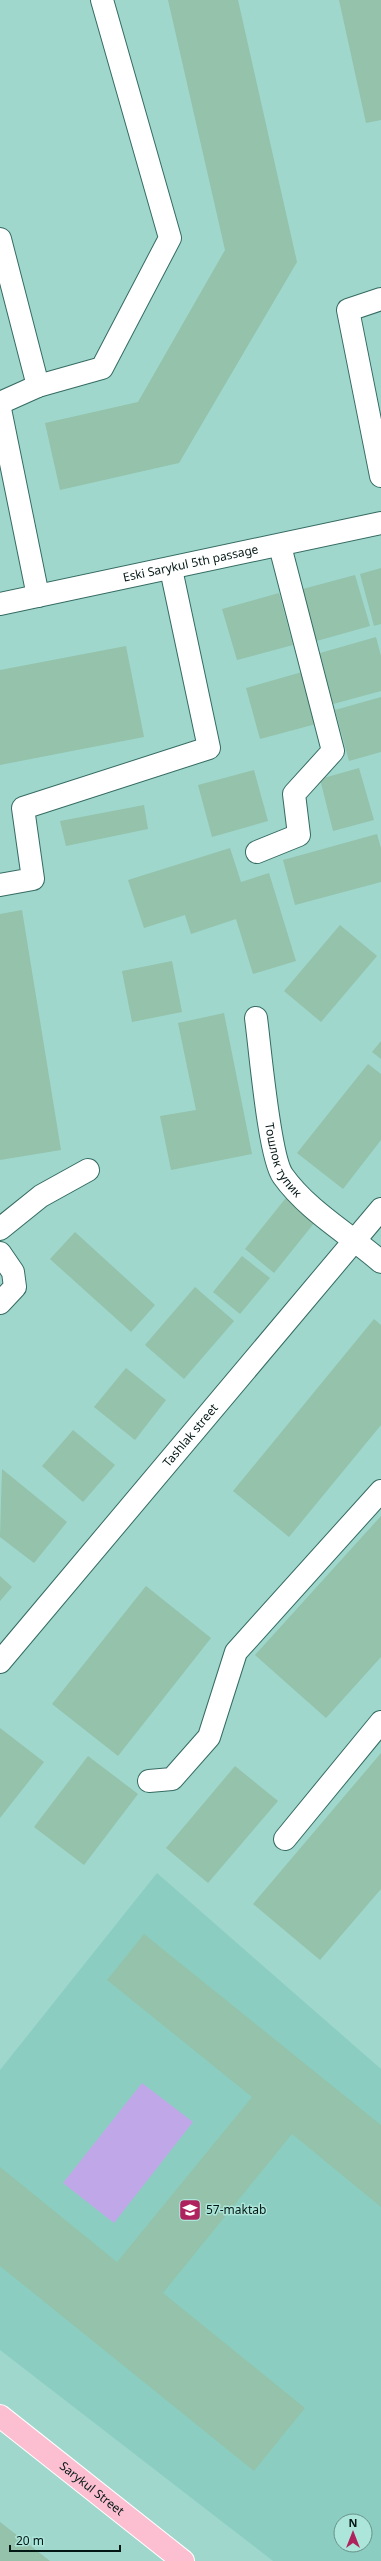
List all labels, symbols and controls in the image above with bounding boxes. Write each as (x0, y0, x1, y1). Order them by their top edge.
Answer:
street label: Eski Sarykul 5th passage (121, 540, 260, 586)
street label: Тошлок тупик (261, 1121, 306, 1201)
street label: Tashlak street (159, 1399, 222, 1470)
school or university icon: 57-maktab (177, 2197, 203, 2223)
place label: 57-maktab (206, 2201, 266, 2218)
street label: Sarykul Street (56, 2457, 128, 2520)
north arrow (333, 2513, 373, 2553)
text: N (349, 2515, 357, 2530)
scale bar (10, 2527, 120, 2553)
text: 20 m (16, 2532, 44, 2549)

